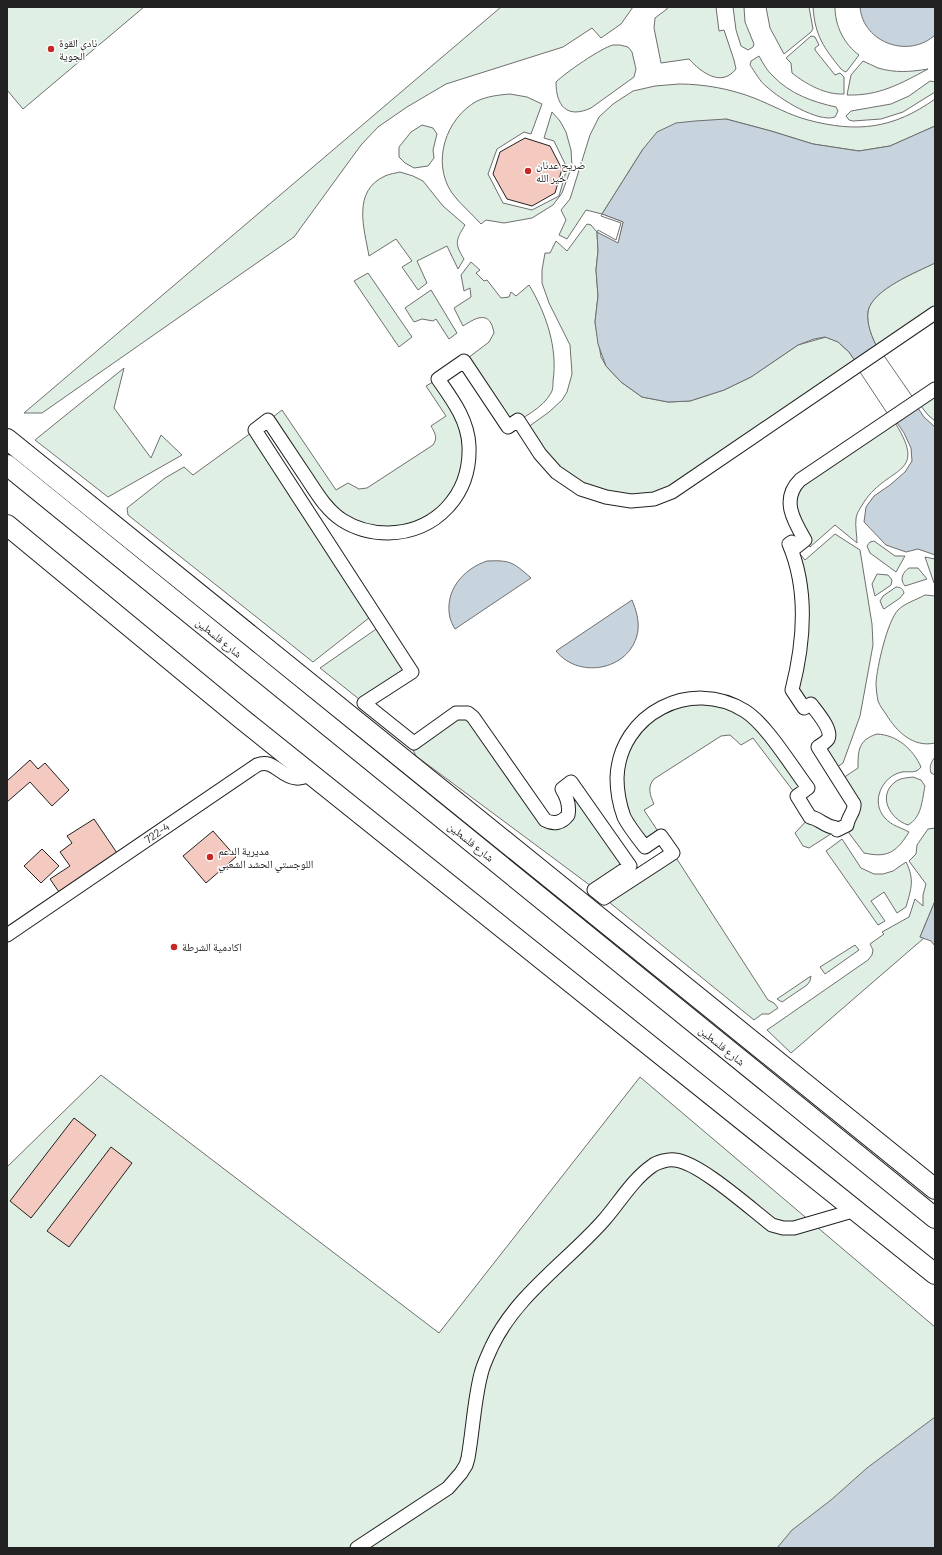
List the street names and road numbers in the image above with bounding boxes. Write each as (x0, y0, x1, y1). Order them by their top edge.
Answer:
street label: شارع فلسطين (193, 615, 245, 661)
street label: شارع فلسطين (445, 819, 497, 865)
street label: 722-4 (142, 820, 172, 846)
street label: شارع فلسطين (696, 1023, 748, 1069)

